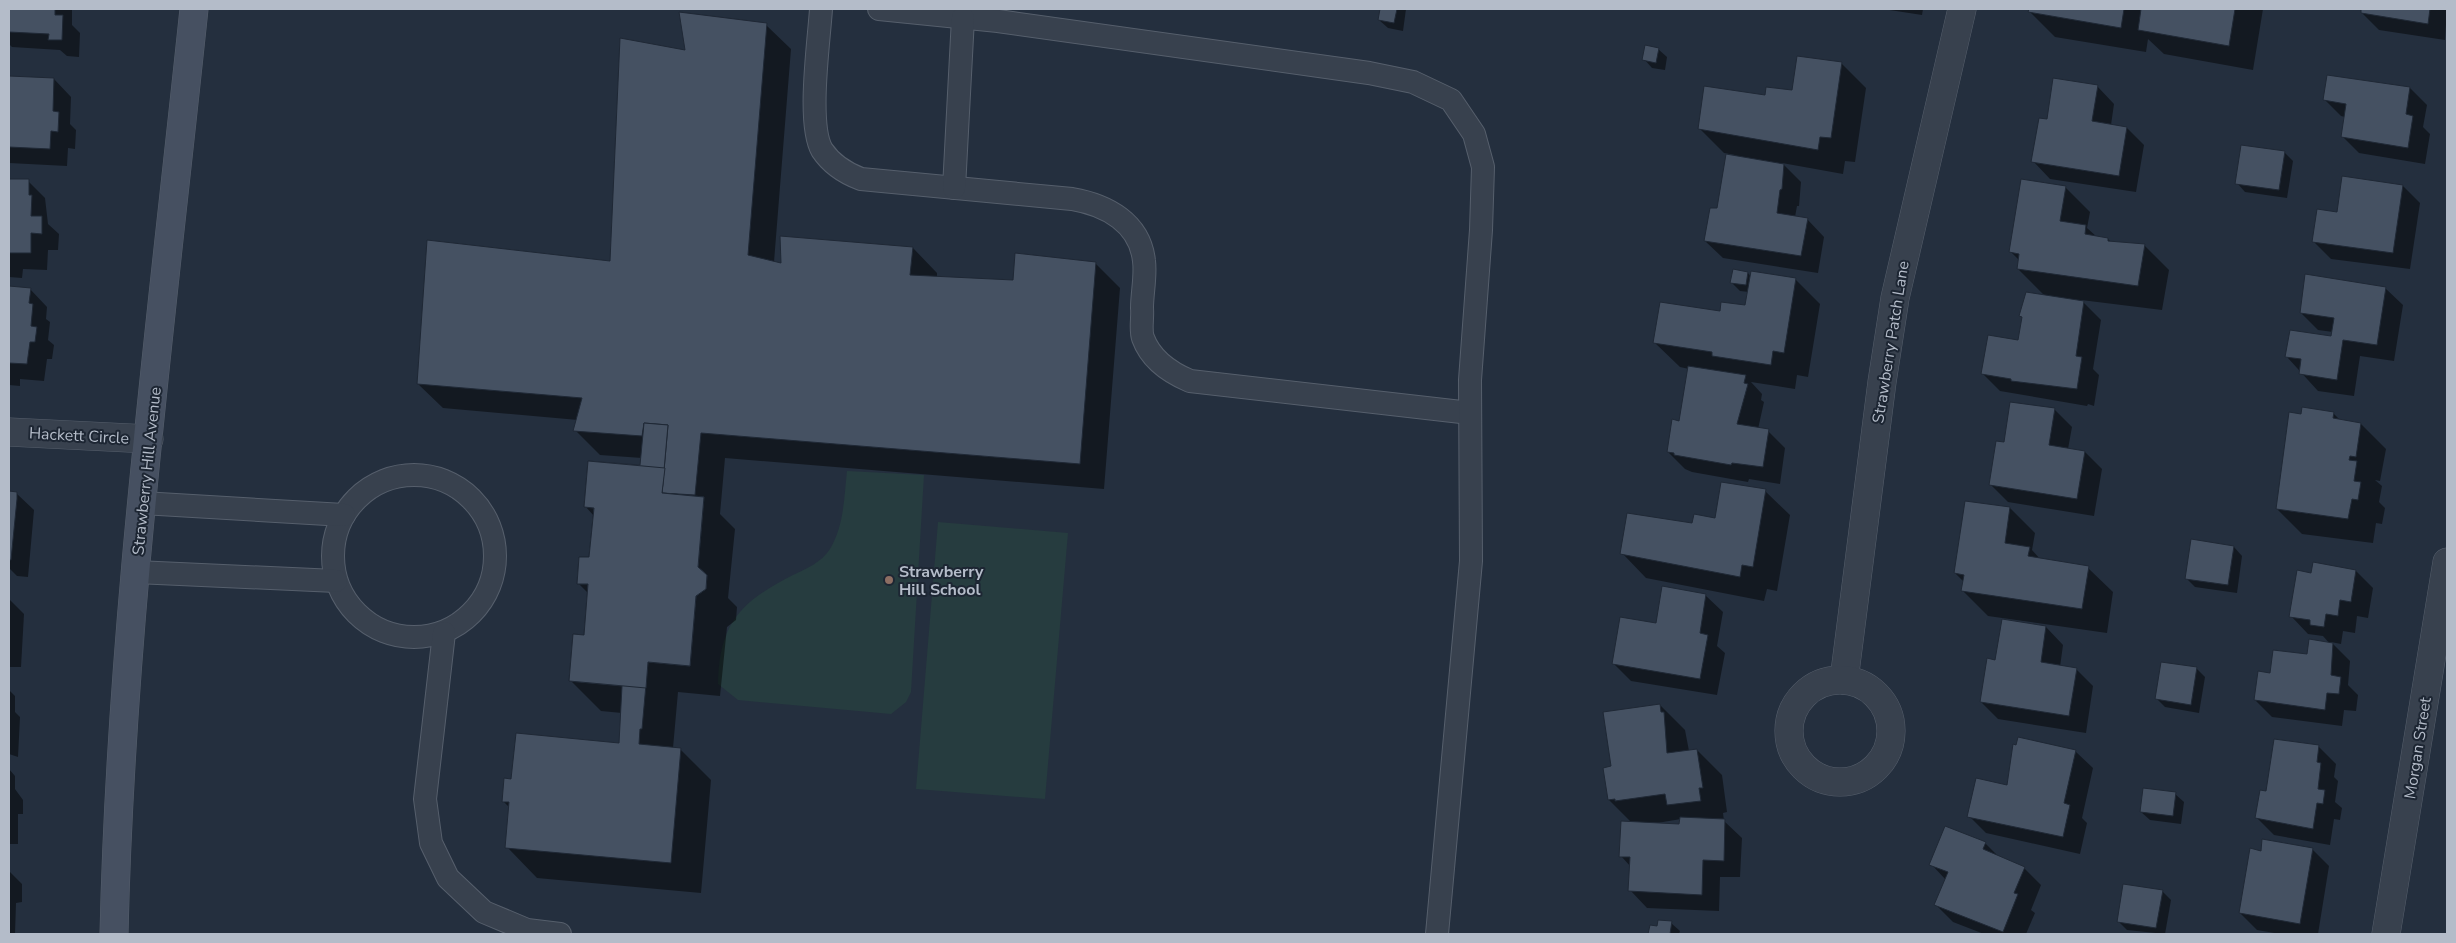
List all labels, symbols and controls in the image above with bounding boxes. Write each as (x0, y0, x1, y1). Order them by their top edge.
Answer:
street label: Strawberry Patch Lane (1867, 259, 1915, 425)
street label: Strawberry Hill Avenue (127, 386, 167, 556)
street label: Hackett Circle (28, 422, 130, 450)
place label: Strawberry Hill School (899, 561, 984, 601)
marker: Strawberry Hill School (883, 574, 895, 586)
street label: Morgan Street (2399, 695, 2437, 801)

